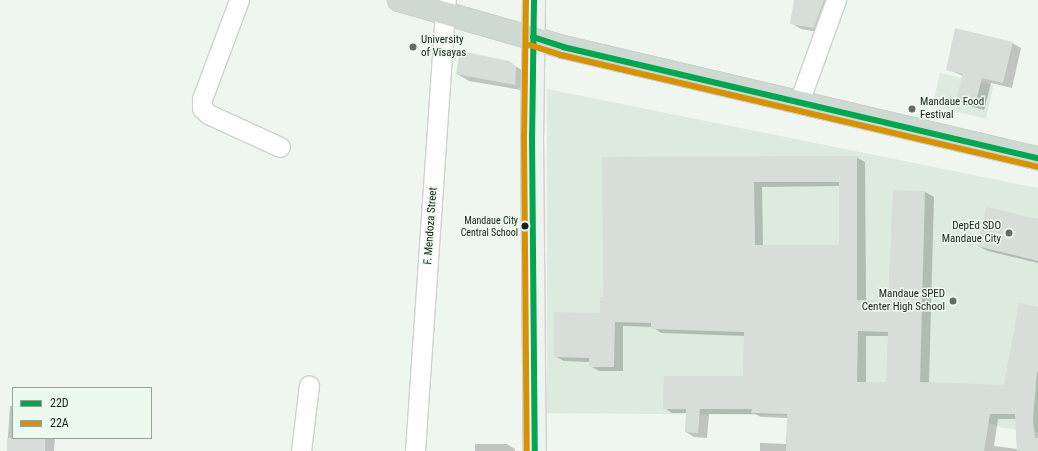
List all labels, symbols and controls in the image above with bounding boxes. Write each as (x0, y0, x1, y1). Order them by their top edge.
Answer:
place label: University of Visayas (421, 34, 466, 60)
marker: University of Visayas (408, 42, 418, 52)
place label: Mandaue Food Festival (920, 96, 984, 122)
marker: Mandaue Food Festival (907, 104, 917, 114)
street label: F. Mendoza Street (422, 187, 440, 265)
place label: Mandaue City Central School (461, 214, 518, 238)
place label: DepEd SDO Mandaue City (942, 220, 1001, 246)
marker: Mandaue City Central School (520, 221, 530, 231)
marker: DepEd SDO Mandaue City (1004, 228, 1014, 238)
place label: Mandaue SPED Center High School (862, 288, 945, 314)
marker: Mandaue SPED Center High School (948, 296, 958, 306)
legend (12, 387, 152, 439)
text: 22D (50, 396, 69, 410)
text: 22A (50, 416, 69, 430)

